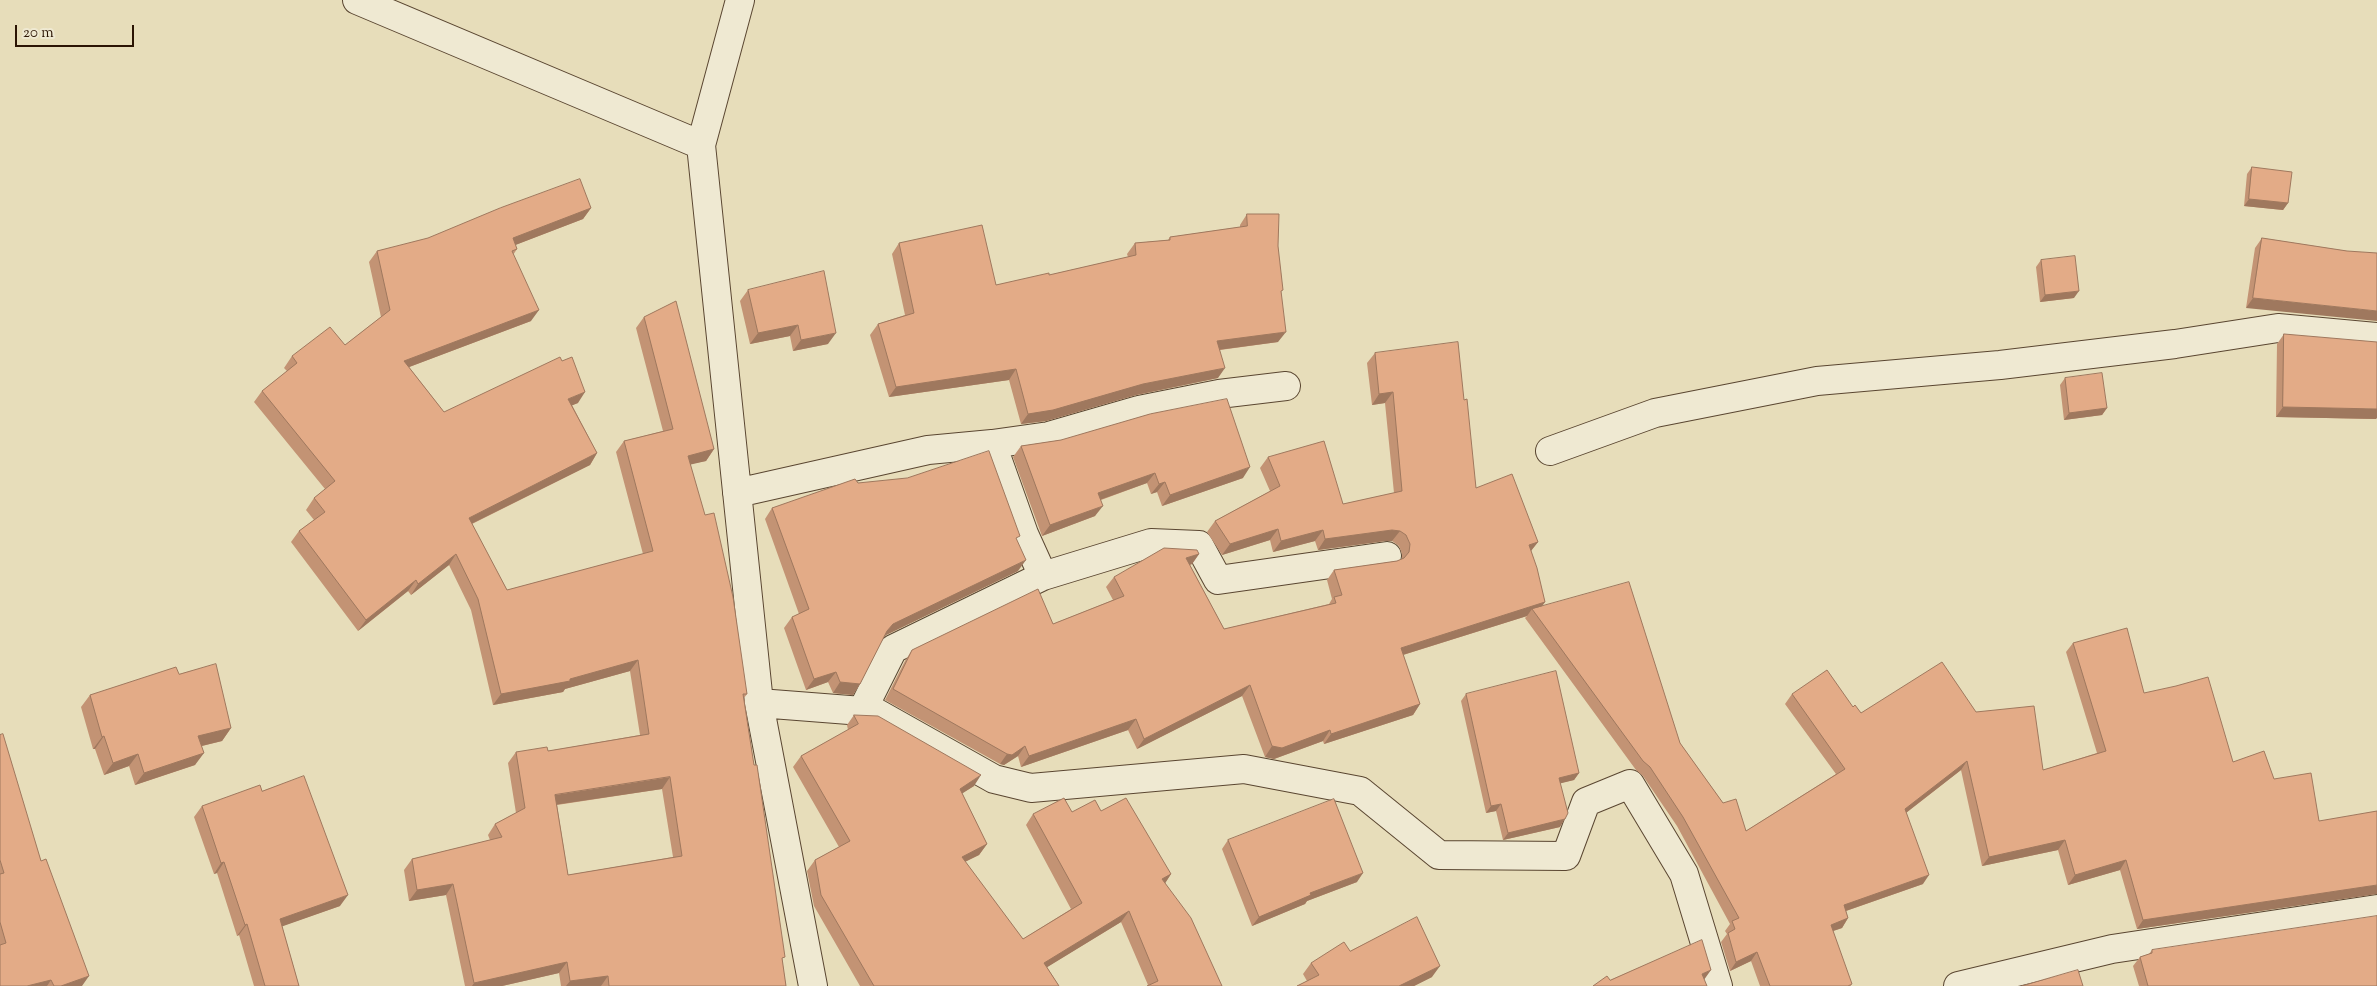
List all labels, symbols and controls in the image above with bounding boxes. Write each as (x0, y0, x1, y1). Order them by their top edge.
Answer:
scale bar (18, 15, 136, 47)
text: 20 m (23, 23, 54, 44)

